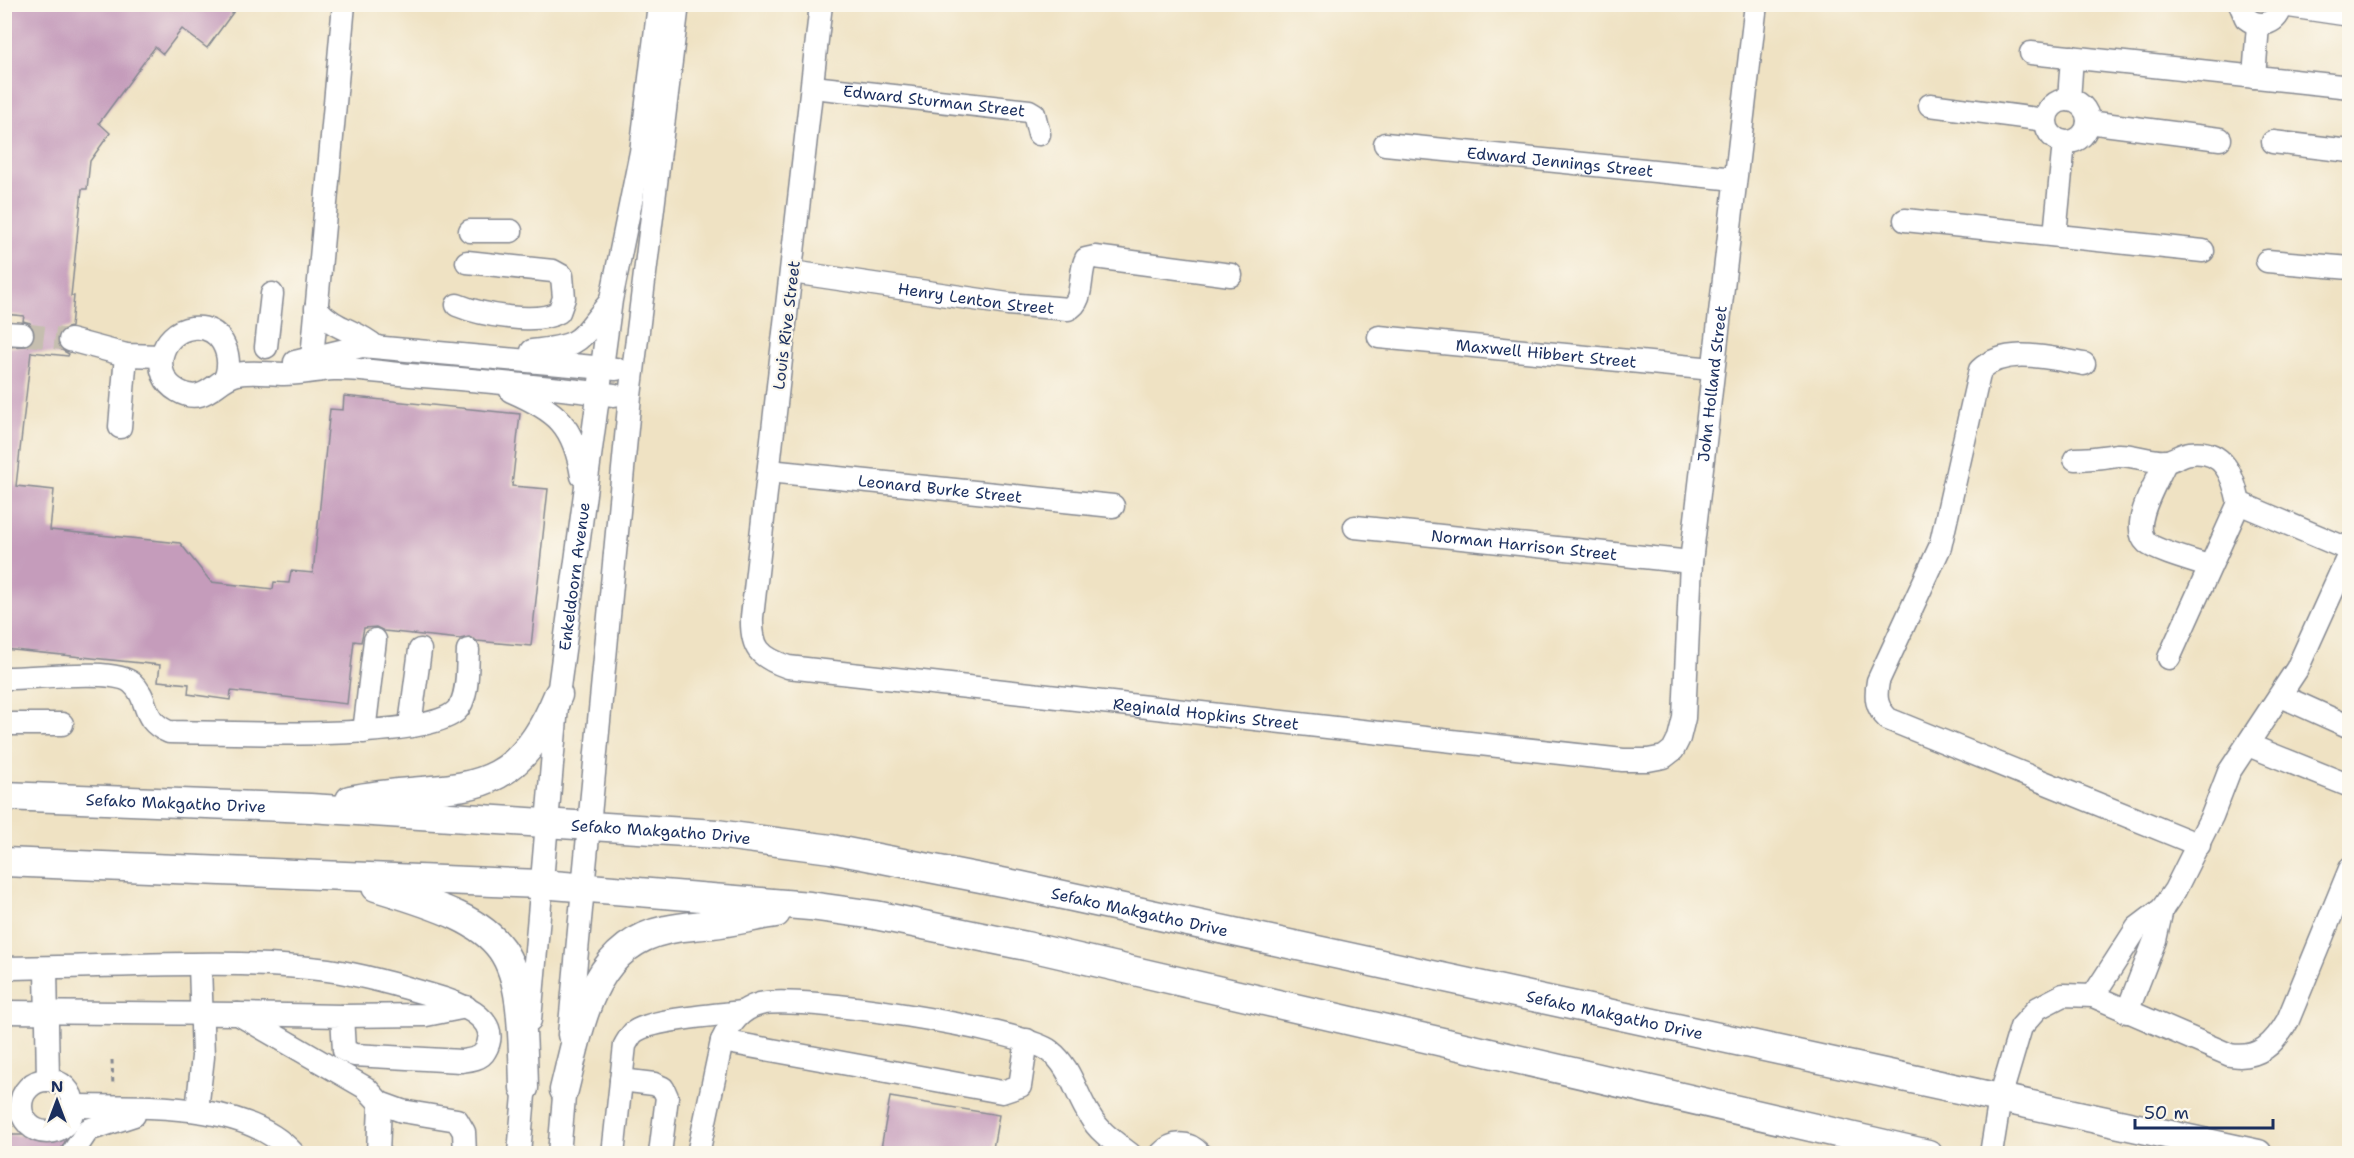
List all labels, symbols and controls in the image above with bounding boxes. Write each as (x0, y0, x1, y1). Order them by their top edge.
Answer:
street label: Edward Sturman Street (842, 80, 1026, 122)
street label: Edward Jennings Street (1466, 142, 1654, 182)
street label: Louis Rive Street (768, 259, 805, 391)
street label: Henry Lenton Street (897, 278, 1055, 319)
street label: John Holland Street (1693, 304, 1732, 463)
street label: Maxwell Hibbert Street (1455, 334, 1638, 373)
street label: Leonard Burke Street (857, 470, 1023, 508)
street label: Enkeldoorn Avenue (554, 501, 595, 652)
street label: Norman Harrison Street (1430, 525, 1618, 565)
street label: Reginald Hopkins Street (1112, 693, 1300, 735)
street label: Sefako Makgatho Drive (85, 789, 266, 817)
street label: Sefako Makgatho Drive (570, 815, 752, 849)
street label: Sefako Makgatho Drive (1049, 883, 1230, 941)
street label: Sefako Makgatho Drive (1524, 986, 1705, 1044)
north arrow (27, 1071, 87, 1131)
text: N (51, 1076, 63, 1097)
scale bar (2135, 1092, 2273, 1130)
text: 50 m (2144, 1101, 2189, 1125)

